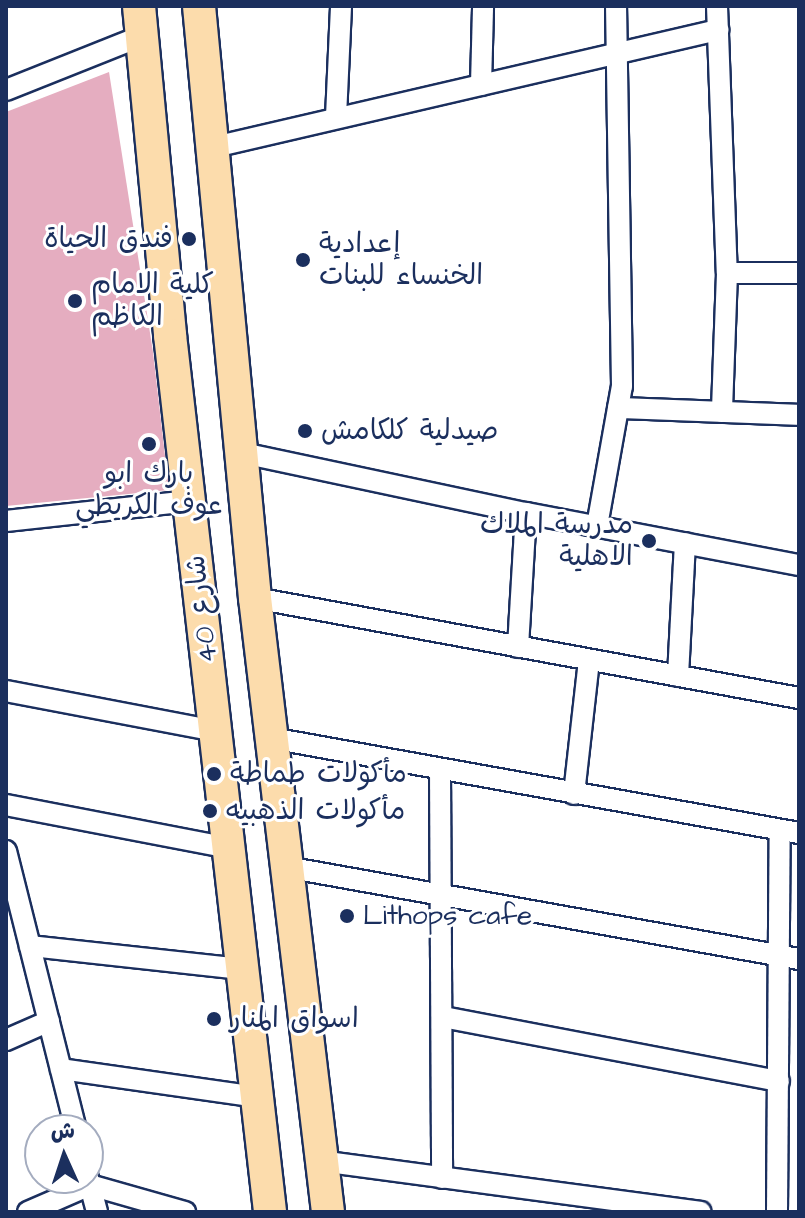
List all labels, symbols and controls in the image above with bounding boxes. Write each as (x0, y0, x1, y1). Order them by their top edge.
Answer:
place label: فندق الحياة (44, 222, 173, 256)
place label: إعدادية الخنساء للبنات (319, 227, 483, 293)
marker: فندق الحياة (180, 230, 198, 248)
marker: إعدادية الخنساء للبنات (294, 251, 312, 269)
place label: كلية الامام الكاظم (91, 268, 214, 334)
marker: كلية الامام الكاظم (66, 292, 84, 310)
place label: صيدلية كلكامش (321, 414, 498, 448)
marker: صيدلية كلكامش (296, 422, 314, 440)
marker: بارك ابو عوف الكريطي (140, 435, 158, 453)
place label: بارك ابو عوف الكريطي (75, 457, 223, 523)
place label: مدرسة الملاك الاهلية (480, 508, 633, 574)
marker: مدرسة الملاك الاهلية (640, 532, 658, 550)
street label: شارع 40 (179, 553, 225, 665)
place label: مأكولات طماطة (230, 757, 407, 791)
marker: مأكولات طماطة (205, 765, 223, 783)
place label: مأكولات الذهبيه (226, 794, 405, 828)
marker: مأكولات الذهبيه (201, 802, 219, 820)
place label: Lithops cafe (363, 899, 532, 933)
marker: Lithops cafe (338, 907, 356, 925)
place label: اسواق المنار (230, 1002, 359, 1036)
marker: اسواق المنار (205, 1010, 223, 1028)
north arrow (24, 1114, 104, 1194)
text: ش (50, 1115, 76, 1148)

